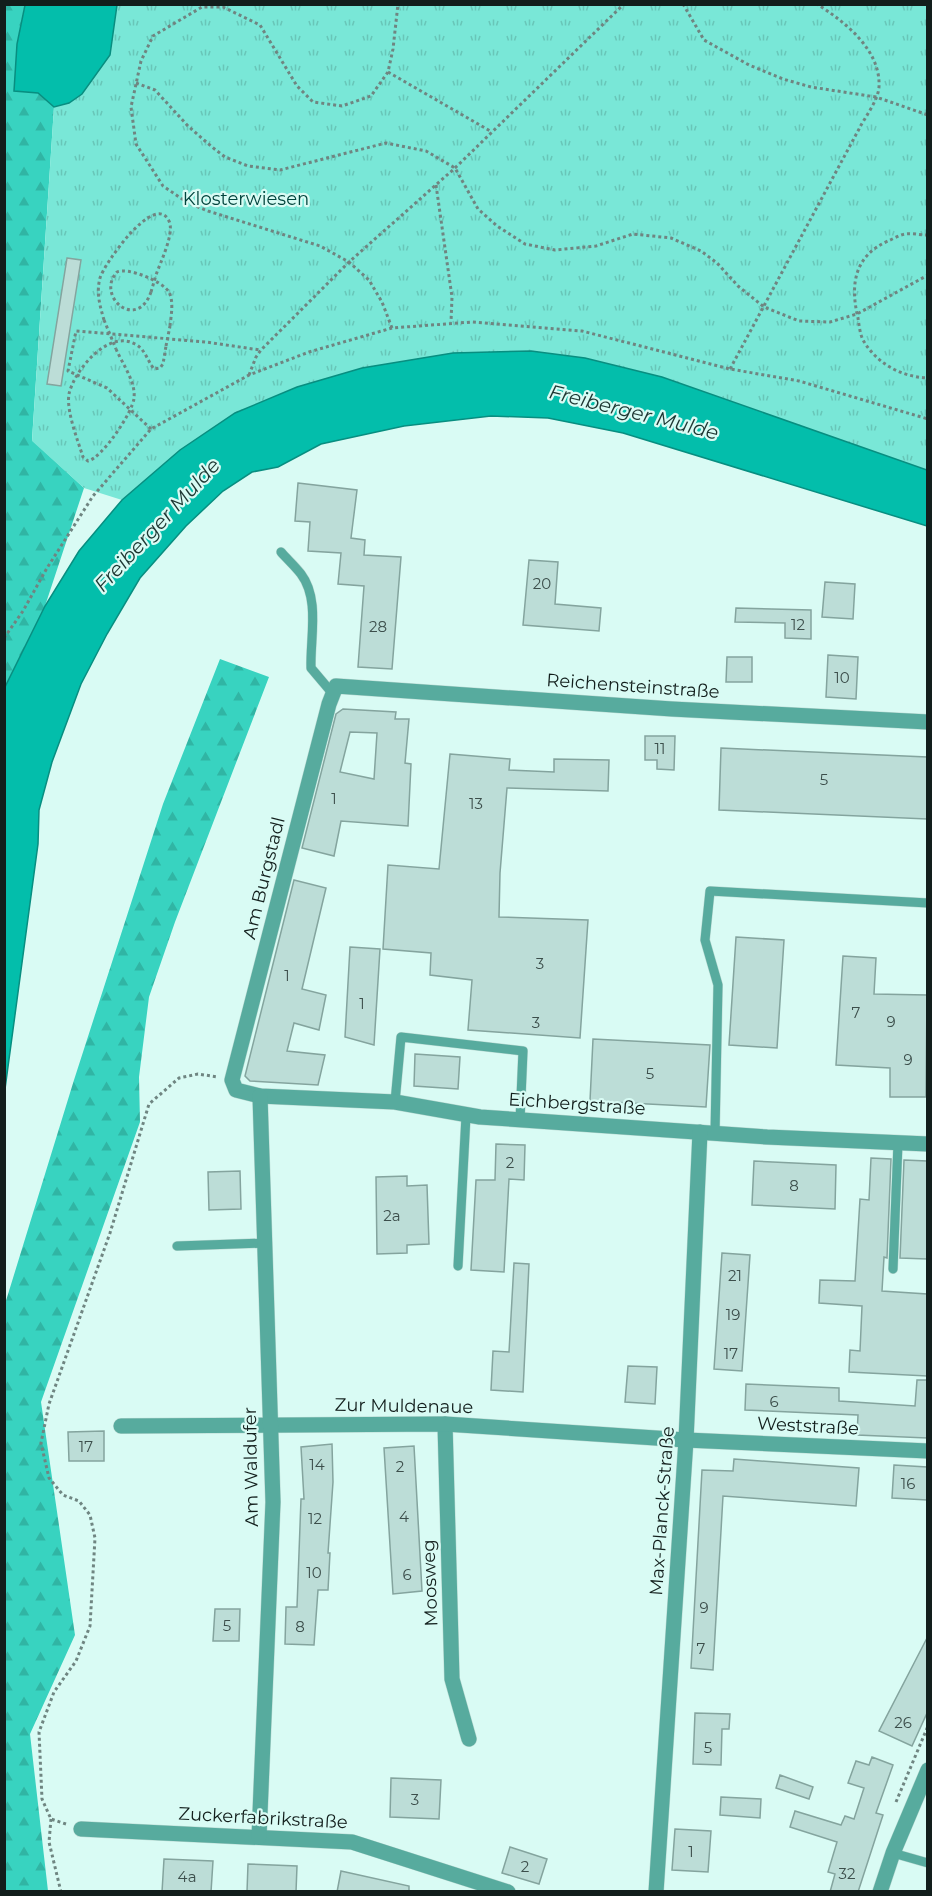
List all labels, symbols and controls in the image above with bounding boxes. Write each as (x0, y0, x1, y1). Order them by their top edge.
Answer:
park label: Klosterwiesen (183, 188, 309, 210)
water label: Freiberger Mulde (547, 379, 721, 445)
water label: Freiberger Mulde (89, 453, 225, 597)
house number: 20 (533, 574, 551, 593)
house number: 12 (791, 615, 805, 634)
house number: 28 (369, 617, 387, 636)
house number: 10 (834, 668, 850, 687)
street label: Reichensteinstraße (546, 669, 721, 703)
house number: 11 (655, 739, 665, 758)
house number: 5 (820, 770, 828, 789)
house number: 1 (331, 789, 337, 808)
house number: 13 (469, 794, 483, 813)
street label: Am Burgstadl (238, 815, 290, 941)
house number: 3 (536, 954, 544, 973)
house number: 1 (284, 966, 290, 985)
house number: 1 (359, 994, 365, 1013)
house number: 7 (852, 1003, 861, 1022)
house number: 9 (886, 1012, 896, 1031)
house number: 3 (532, 1013, 540, 1032)
house number: 9 (903, 1050, 913, 1069)
house number: 5 (646, 1064, 654, 1083)
street label: Eichbergstraße (508, 1088, 646, 1120)
house number: 2 (506, 1153, 514, 1172)
house number: 8 (789, 1176, 799, 1195)
house number: 2a (383, 1206, 401, 1225)
house number: 21 (728, 1266, 742, 1285)
house number: 19 (726, 1305, 740, 1324)
house number: 17 (724, 1344, 738, 1363)
house number: 6 (769, 1392, 779, 1411)
street label: Zur Muldenaue (335, 1394, 474, 1418)
street label: Am Waldufer (239, 1407, 263, 1527)
street label: Weststraße (756, 1412, 860, 1440)
street label: Max-Planck-Straße (645, 1425, 679, 1596)
house number: 17 (79, 1437, 93, 1456)
house number: 14 (309, 1455, 325, 1474)
house number: 2 (396, 1457, 404, 1476)
house number: 16 (901, 1474, 915, 1493)
house number: 4 (399, 1507, 409, 1526)
house number: 12 (308, 1509, 322, 1528)
street label: Moosweg (417, 1539, 443, 1627)
house number: 10 (306, 1563, 322, 1582)
house number: 6 (402, 1565, 412, 1584)
house number: 9 (699, 1598, 709, 1617)
house number: 5 (223, 1616, 231, 1635)
house number: 8 (295, 1617, 305, 1636)
house number: 7 (697, 1639, 706, 1658)
house number: 26 (894, 1713, 912, 1732)
house number: 5 (704, 1738, 712, 1757)
house number: 3 (411, 1790, 419, 1809)
street label: Zuckerfabrikstraße (178, 1803, 348, 1833)
house number: 1 (688, 1842, 694, 1861)
house number: 2 (521, 1857, 529, 1876)
house number: 32 (839, 1864, 855, 1883)
house number: 4a (177, 1867, 197, 1886)

